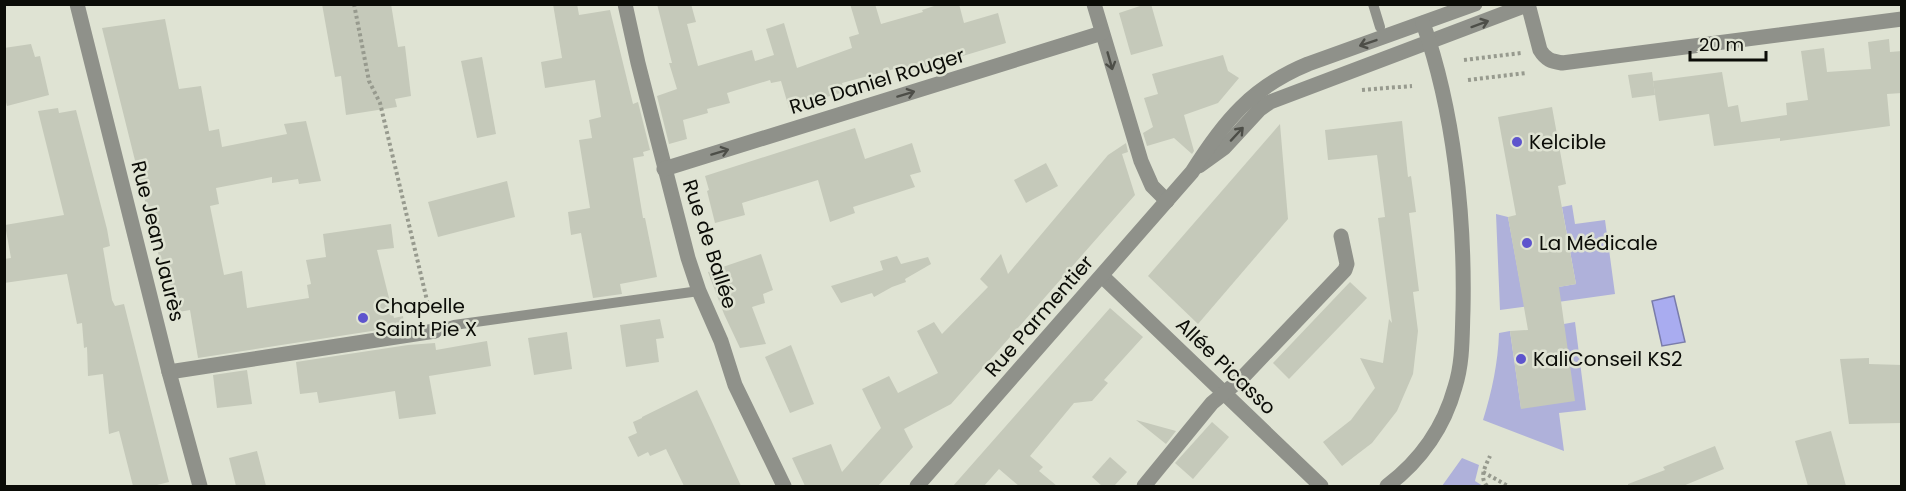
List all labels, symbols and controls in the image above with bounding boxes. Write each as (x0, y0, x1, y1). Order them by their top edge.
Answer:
one-way arrow (1470, 18, 1489, 29)
scale bar (1690, 24, 1766, 62)
text: 20 m (1699, 32, 1744, 57)
one-way arrow (1359, 39, 1378, 50)
street label: Rue Daniel Rouger (786, 41, 968, 121)
one-way arrow (1105, 51, 1116, 70)
one-way arrow (896, 88, 915, 99)
one-way arrow (1229, 127, 1243, 142)
place label: Kelcible (1529, 128, 1606, 156)
marker: Kelcible (1510, 135, 1524, 149)
one-way arrow (710, 146, 729, 157)
street label: Rue Jean Jaurès (125, 158, 191, 324)
street label: Rue de Ballée (676, 176, 744, 312)
place label: La Médicale (1539, 229, 1658, 257)
marker: La Médicale (1520, 236, 1534, 250)
street label: Rue Parmentier (978, 249, 1100, 383)
place label: Chapelle Saint Pie X (375, 292, 477, 343)
marker: Chapelle Saint Pie X (356, 311, 370, 325)
street label: Allée Picasso (1170, 311, 1282, 421)
place label: KaliConseil KS2 (1533, 345, 1683, 373)
marker: KaliConseil KS2 (1514, 352, 1528, 366)

